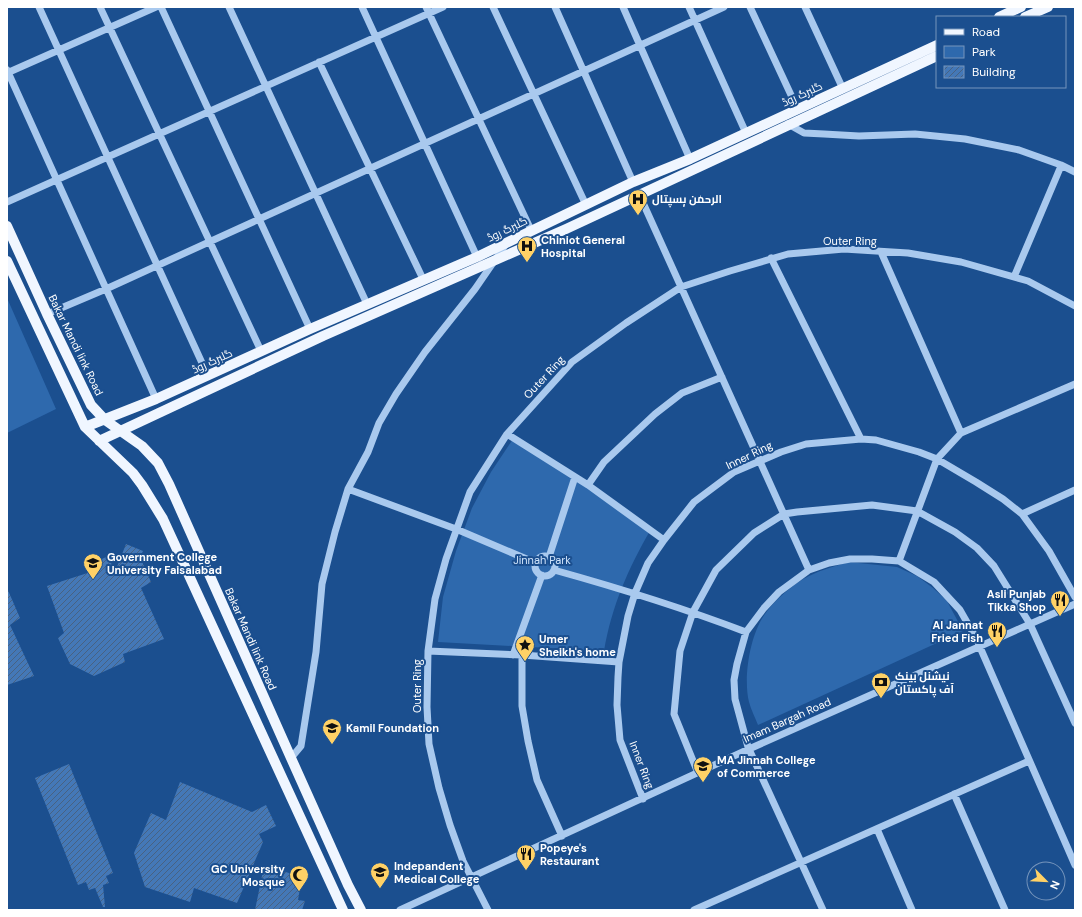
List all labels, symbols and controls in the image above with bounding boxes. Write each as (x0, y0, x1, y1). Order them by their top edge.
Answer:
legend (936, 16, 1066, 88)
text: Road (972, 24, 1000, 40)
text: Park (972, 44, 996, 60)
text: Building (972, 64, 1016, 80)
street label: گلبرگ روڈ (780, 79, 824, 109)
hospital icon: الرحمٰن ہسپتال (627, 188, 649, 216)
place label: الرحمٰن ہسپتال (652, 192, 722, 208)
street label: گلبرگ روڈ (485, 213, 529, 245)
place label: Chiniot General Hospital (541, 233, 625, 260)
street label: Outer Ring (823, 234, 877, 248)
hospital icon: Chiniot General Hospital (516, 235, 538, 263)
street label: Bakar Mandi link Road (45, 292, 107, 398)
street label: گلبرگ روڈ (190, 346, 234, 376)
street label: Outer Ring (521, 353, 567, 401)
street label: Inner Ring (723, 438, 775, 472)
place label: Government College University Faisalabad (107, 550, 222, 577)
school or university icon: Government College University Faisalabad (82, 552, 104, 580)
park label: Jinnah Park (513, 553, 571, 567)
street label: Bakar Mandi link Road (222, 586, 280, 692)
place label: Asli Punjab Tikka Shop (987, 587, 1046, 614)
restaurant icon: Asli Punjab Tikka Shop (1049, 589, 1071, 617)
place label: Al Jannat Fried Fish (931, 618, 983, 645)
restaurant icon: Al Jannat Fried Fish (986, 620, 1008, 648)
place label: Umer Sheikh's home (539, 632, 616, 659)
place icon: Umer Sheikh's home (514, 634, 536, 662)
street label: Outer Ring (410, 659, 424, 713)
place label: نیشنل بینک آف پاکستان (895, 669, 955, 698)
bank icon: نیشنل بینک آف پاکستان (870, 671, 892, 699)
street label: Imam Bargah Road (741, 694, 833, 746)
school or university icon: Kamil Foundation (321, 717, 343, 745)
place label: Kamil Foundation (346, 721, 439, 735)
street label: Inner Ring (626, 739, 658, 791)
place label: MA Jinnah College of Commerce (717, 753, 816, 780)
school or university icon: MA Jinnah College of Commerce (692, 755, 714, 783)
place label: Popeye's Restaurant (540, 841, 600, 868)
restaurant icon: Popeye's Restaurant (515, 843, 537, 871)
place label: Indepandent Medical College (394, 859, 480, 886)
school or university icon: Indepandent Medical College (369, 861, 391, 889)
north arrow (1026, 861, 1066, 901)
place label: GC University Mosque (211, 862, 285, 889)
mosque icon: GC University Mosque (288, 864, 310, 892)
text: N (1047, 879, 1063, 892)

